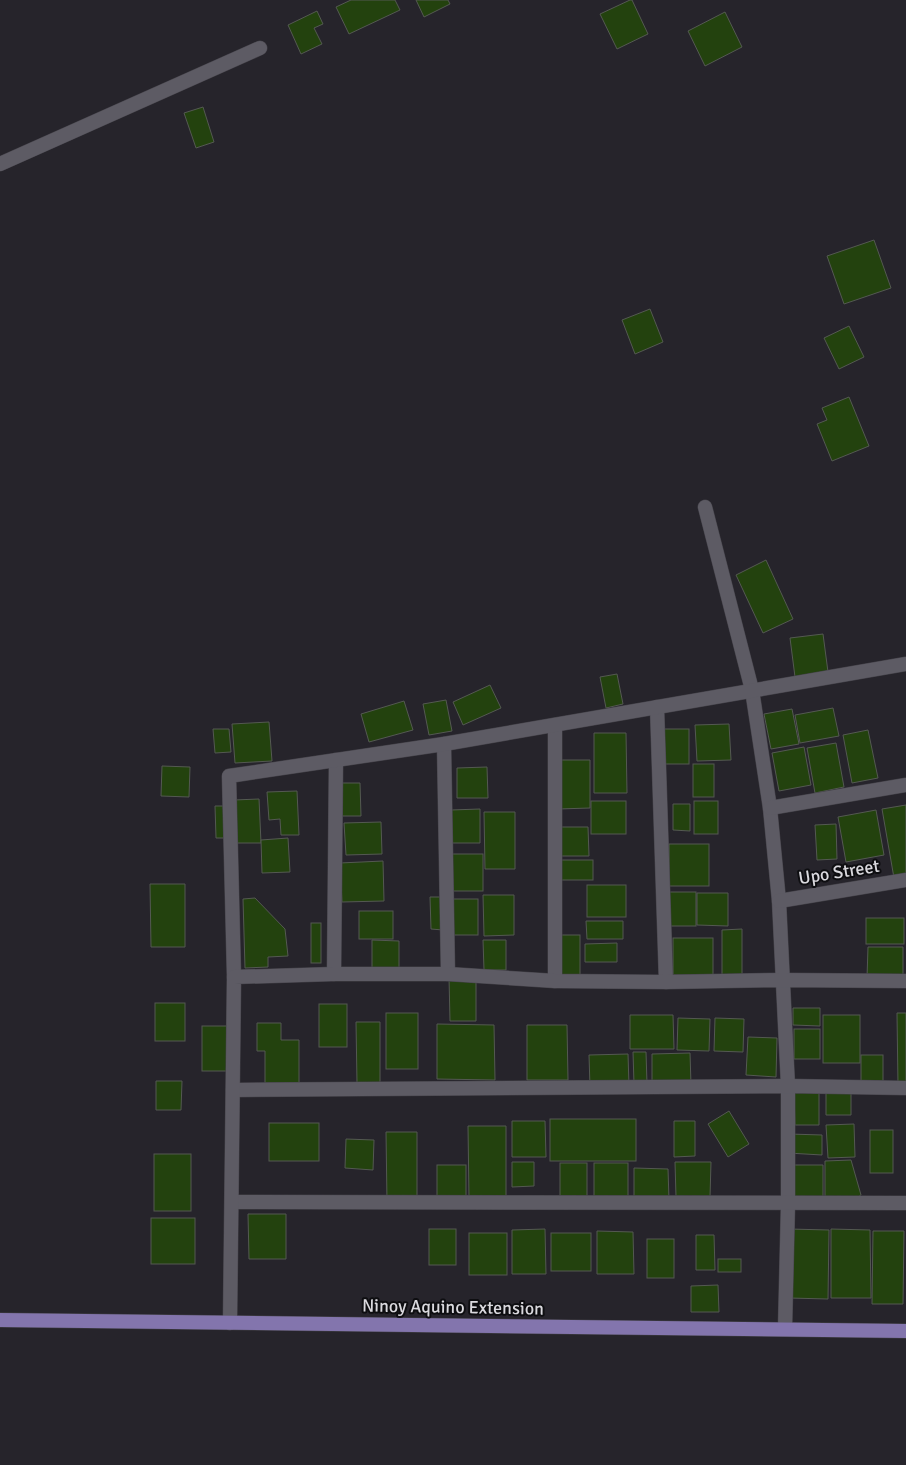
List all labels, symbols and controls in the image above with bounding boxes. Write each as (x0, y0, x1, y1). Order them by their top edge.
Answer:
street label: Upo Street (797, 855, 881, 889)
street label: Ninoy Aquino Extension (362, 1294, 544, 1320)

